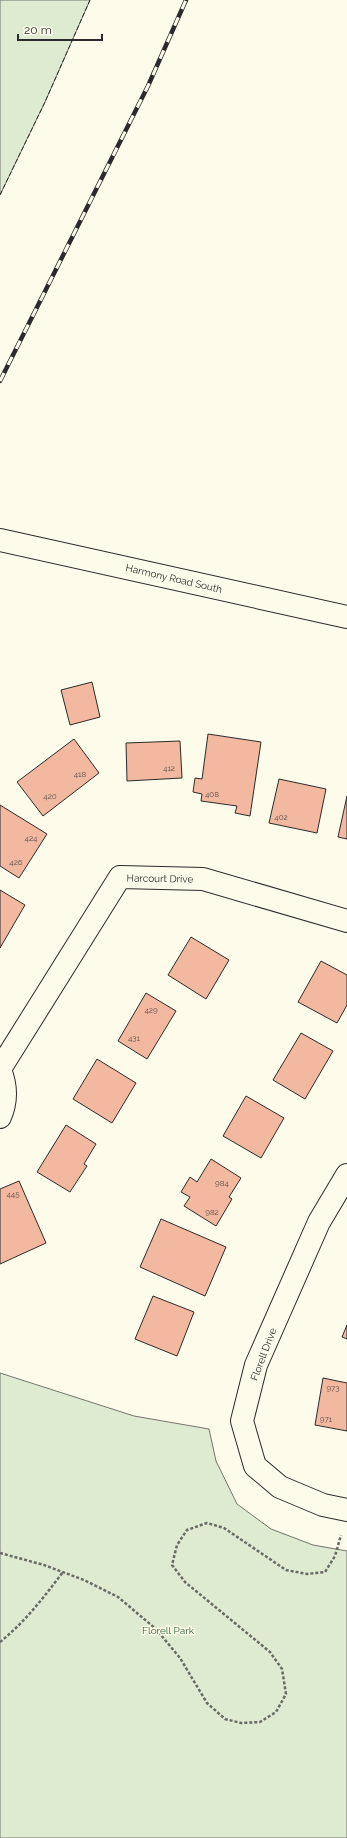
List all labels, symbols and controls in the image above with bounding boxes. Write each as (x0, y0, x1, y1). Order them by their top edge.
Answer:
scale bar (18, 16, 102, 42)
text: 20 m (24, 23, 52, 37)
street label: Harmony Road South (125, 562, 223, 595)
house number: 412 (163, 763, 175, 773)
house number: 418 (74, 769, 87, 779)
house number: 408 (205, 789, 219, 799)
house number: 420 (43, 791, 57, 801)
house number: 402 (274, 812, 288, 822)
house number: 424 (25, 833, 38, 843)
house number: 426 (9, 857, 23, 867)
street label: Harcourt Drive (127, 872, 194, 885)
house number: 429 (144, 1005, 158, 1015)
house number: 431 (128, 1033, 141, 1043)
house number: 984 (215, 1178, 230, 1188)
house number: 445 (6, 1189, 20, 1199)
house number: 982 (205, 1207, 219, 1217)
street label: Florell Drive (248, 1326, 279, 1382)
house number: 973 (326, 1383, 340, 1393)
house number: 971 (320, 1414, 333, 1424)
park label: Florell Park (142, 1625, 195, 1636)

